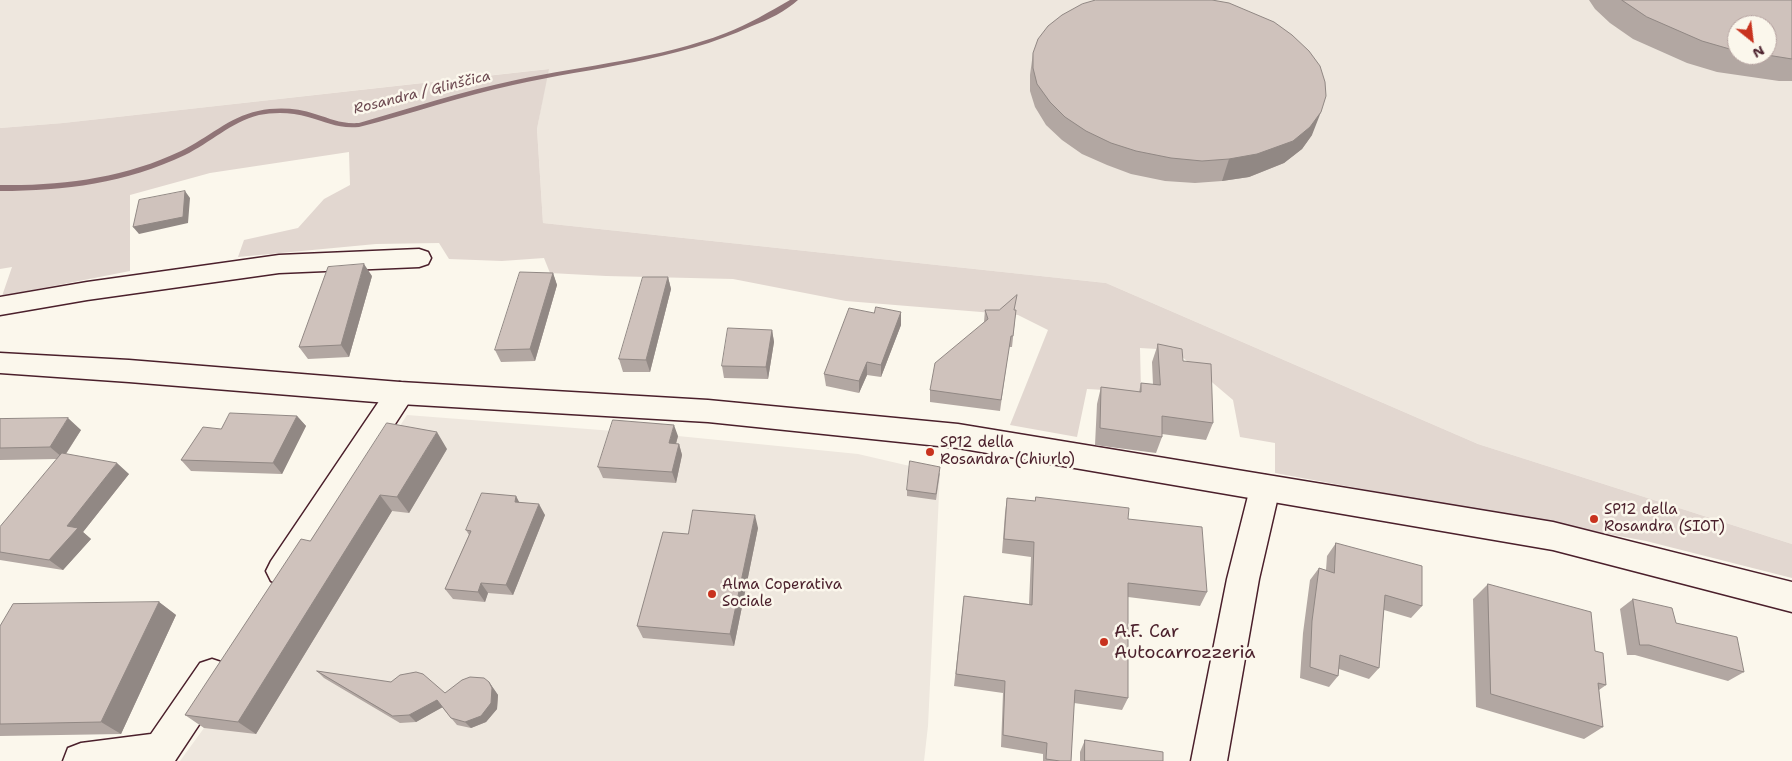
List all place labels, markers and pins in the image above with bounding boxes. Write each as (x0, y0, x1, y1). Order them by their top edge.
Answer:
place label: SP12 della Rosandra (Chiurlo) (940, 434, 1075, 469)
marker: SP12 della Rosandra (Chiurlo) (924, 446, 936, 458)
place label: SP12 della Rosandra (SIOT) (1604, 501, 1725, 536)
marker: SP12 della Rosandra (SIOT) (1588, 513, 1600, 525)
place label: Alma Coperativa Sociale (722, 576, 842, 611)
marker: Alma Coperativa Sociale (706, 588, 718, 600)
place label: A.F. Car Autocarrozzeria (1114, 621, 1255, 664)
marker: A.F. Car Autocarrozzeria (1098, 636, 1110, 648)

